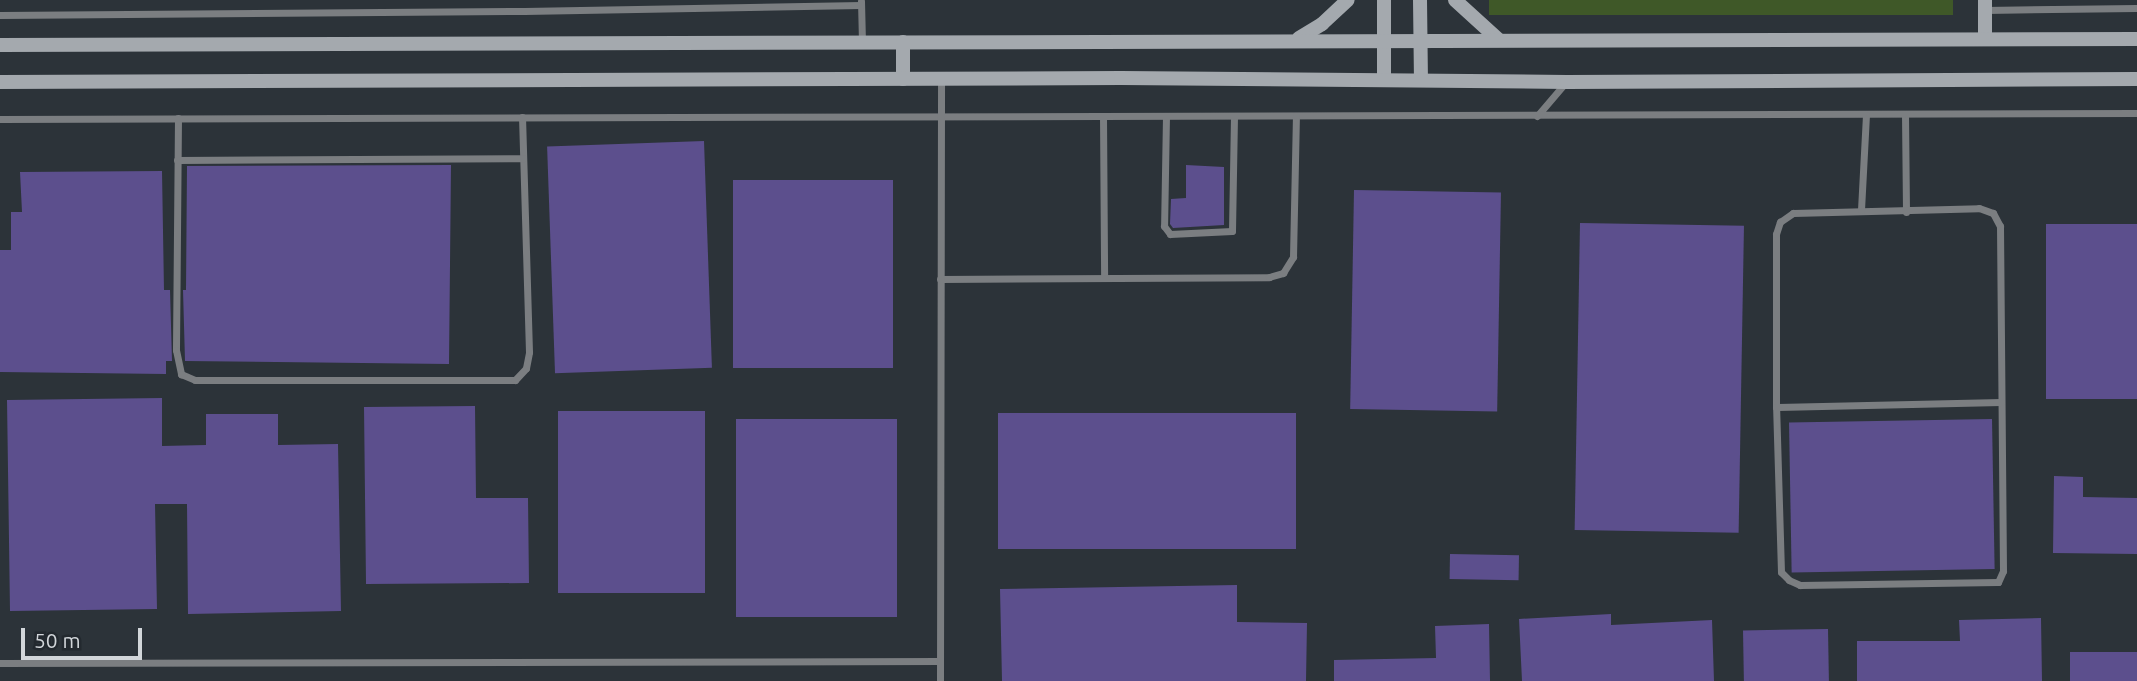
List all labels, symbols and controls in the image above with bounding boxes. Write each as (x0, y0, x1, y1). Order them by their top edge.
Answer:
scale bar (24, 614, 145, 658)
text: 50 m (34, 628, 81, 652)

